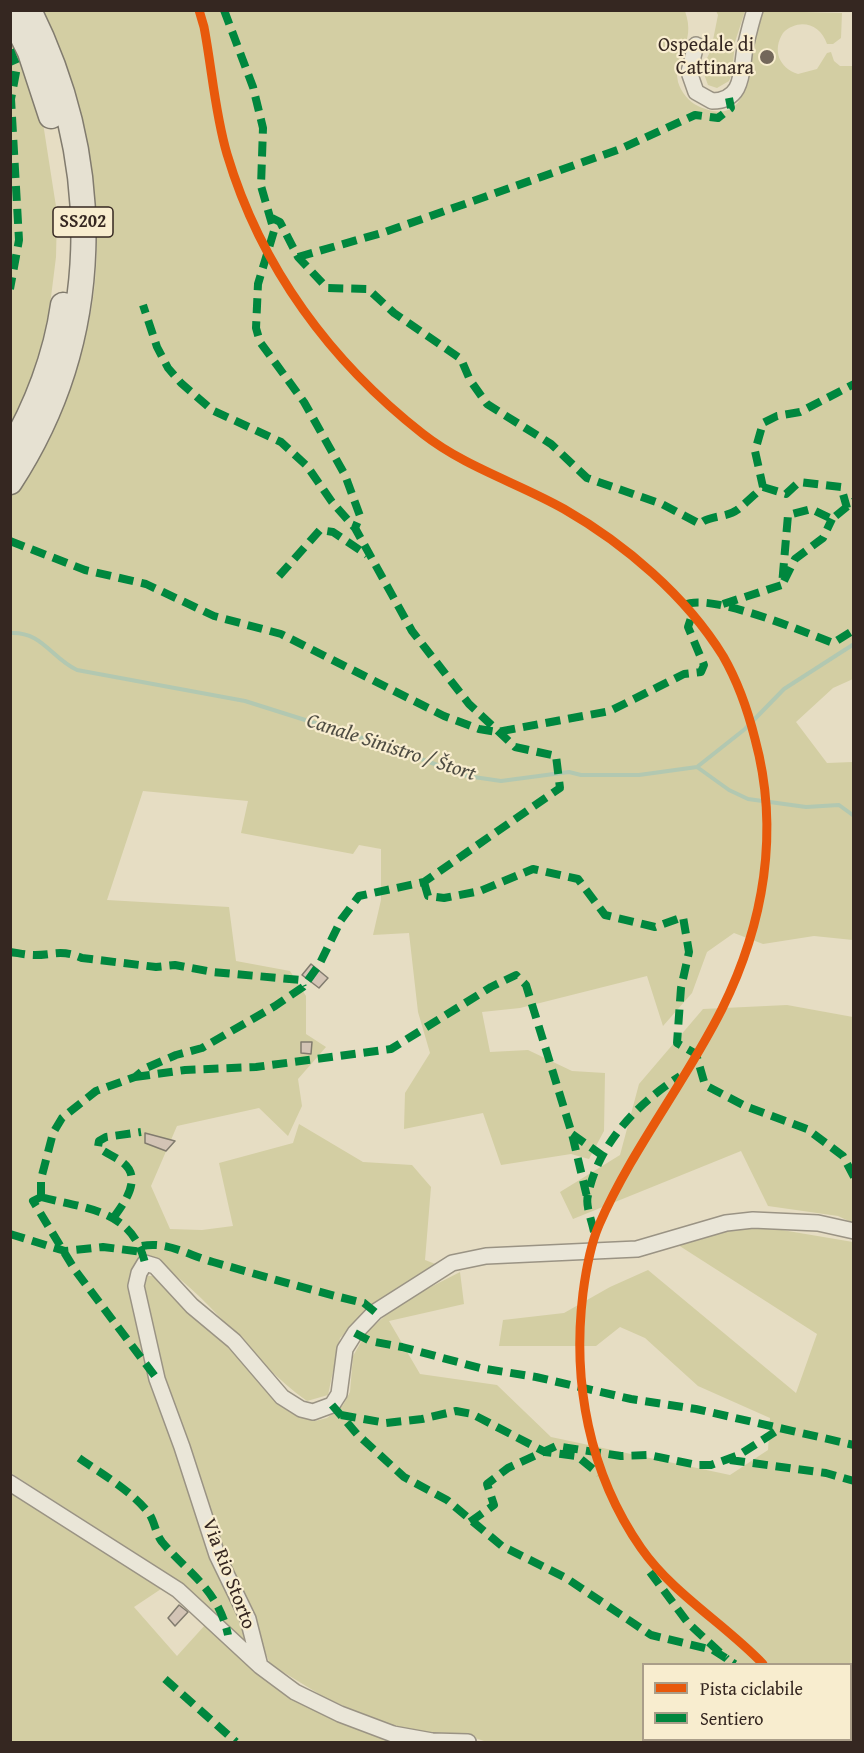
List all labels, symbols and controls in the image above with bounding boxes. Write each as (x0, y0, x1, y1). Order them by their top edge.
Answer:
place label: Ospedale di Cattinara (658, 34, 754, 81)
marker: Ospedale di Cattinara (758, 48, 776, 66)
road number: SS202 (53, 207, 113, 237)
water label: Canale Sinistro / Štort (303, 709, 479, 787)
street label: Via Rio Storto (196, 1515, 260, 1633)
legend (642, 1663, 852, 1741)
text: Pista ciclabile (700, 1675, 803, 1702)
text: Sentiero (700, 1705, 764, 1732)

